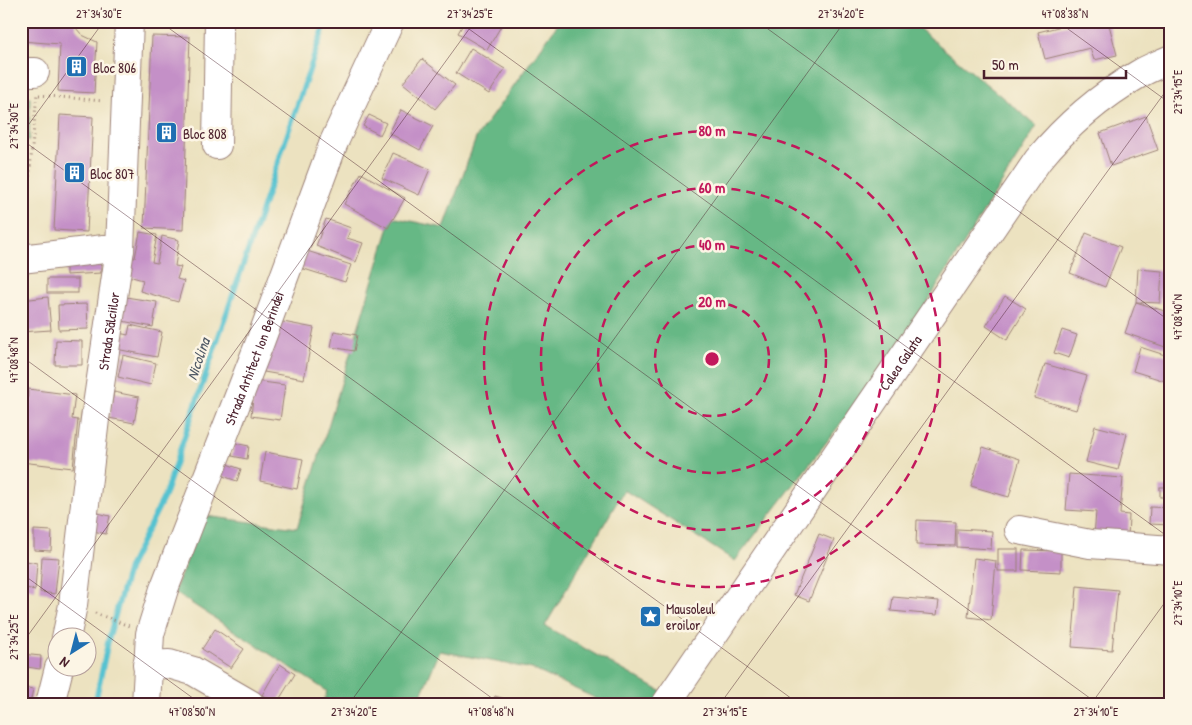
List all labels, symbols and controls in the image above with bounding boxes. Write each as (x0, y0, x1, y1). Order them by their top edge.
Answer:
text: 27°34'30"E (76, 5, 123, 22)
text: 27°34'25"E (447, 5, 494, 22)
text: 27°34'20"E (818, 5, 865, 22)
text: 47°08'38"N (1042, 5, 1088, 22)
scale bar (984, 48, 1127, 80)
text: 50 m (992, 54, 1019, 75)
building icon: Bloc 806 (65, 55, 89, 79)
place label: Bloc 806 (93, 58, 136, 77)
text: 27°34'15"E (1169, 69, 1186, 114)
text: 27°34'30"E (5, 102, 22, 149)
text: 80 m (699, 120, 725, 141)
building icon: Bloc 808 (155, 121, 179, 145)
place label: Bloc 808 (183, 124, 227, 143)
building icon: Bloc 807 (62, 161, 86, 185)
place label: Bloc 807 (90, 164, 134, 183)
text: 60 m (699, 177, 725, 198)
text: 40 m (699, 234, 725, 255)
street label: Strada Arhitect Ion Berindei (219, 288, 288, 428)
street label: Strada Sălciilor (93, 290, 123, 371)
text: 20 m (698, 291, 726, 312)
text: 47°08'40"N (1169, 294, 1186, 340)
street label: Calea Galata (874, 330, 926, 394)
water label: Nicolina (181, 333, 216, 383)
text: 47°08'48"N (5, 337, 22, 383)
centre of rings (703, 350, 721, 368)
text: 27°34'10"E (1169, 580, 1186, 625)
place label: Mausoleul eroilor (666, 599, 715, 634)
place icon: Mausoleul eroilor (638, 604, 662, 628)
text: 27°34'25"E (5, 613, 22, 660)
north arrow (48, 628, 98, 678)
text: N (55, 653, 73, 673)
text: 47°08'50"N (169, 703, 215, 720)
text: 27°34'20"E (331, 703, 378, 720)
text: 47°08'48"N (468, 703, 514, 720)
text: 27°34'15"E (703, 703, 748, 720)
text: 27°34'10"E (1074, 703, 1119, 720)

